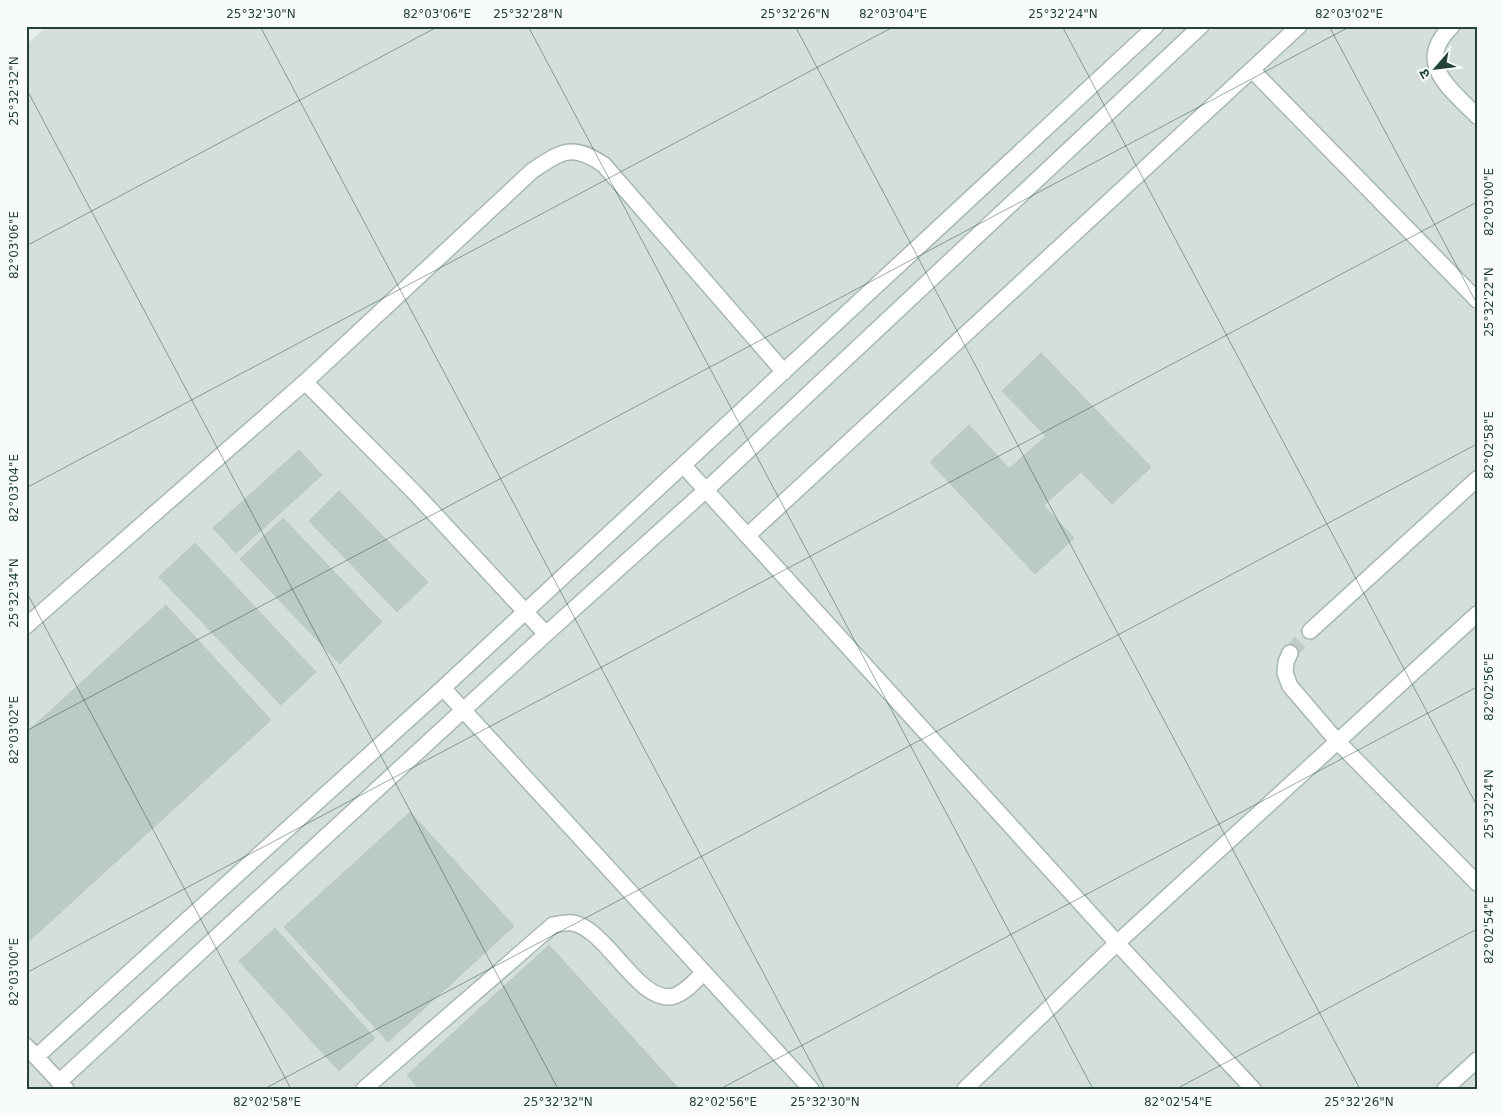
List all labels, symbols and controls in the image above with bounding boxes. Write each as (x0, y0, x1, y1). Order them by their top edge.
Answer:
text: 25°32'30"N (226, 7, 296, 21)
text: 82°03'06"E (403, 7, 471, 21)
text: 25°32'28"N (493, 7, 563, 21)
text: 25°32'26"N (760, 7, 830, 21)
text: 82°03'04"E (859, 7, 927, 21)
text: 25°32'24"N (1028, 7, 1098, 21)
text: 82°03'02"E (1315, 7, 1383, 21)
north arrow (1410, 42, 1460, 92)
text: 25°32'32"N (7, 56, 21, 126)
text: उ (1415, 66, 1434, 81)
text: 82°03'00"E (1482, 168, 1496, 236)
text: 82°03'06"E (7, 211, 21, 279)
text: 25°32'22"N (1482, 267, 1496, 337)
text: 82°02'58"E (1482, 411, 1496, 479)
text: 82°03'04"E (7, 454, 21, 522)
text: 25°32'34"N (7, 558, 21, 628)
text: 82°02'56"E (1482, 653, 1496, 721)
text: 82°03'02"E (7, 696, 21, 764)
text: 25°32'24"N (1482, 769, 1496, 839)
text: 82°02'54"E (1482, 896, 1496, 964)
text: 82°03'00"E (7, 938, 21, 1006)
text: 82°02'58"E (233, 1095, 301, 1109)
text: 25°32'32"N (523, 1095, 593, 1109)
text: 82°02'56"E (689, 1095, 757, 1109)
text: 25°32'30"N (790, 1095, 860, 1109)
text: 82°02'54"E (1144, 1095, 1212, 1109)
text: 25°32'26"N (1324, 1095, 1394, 1109)

